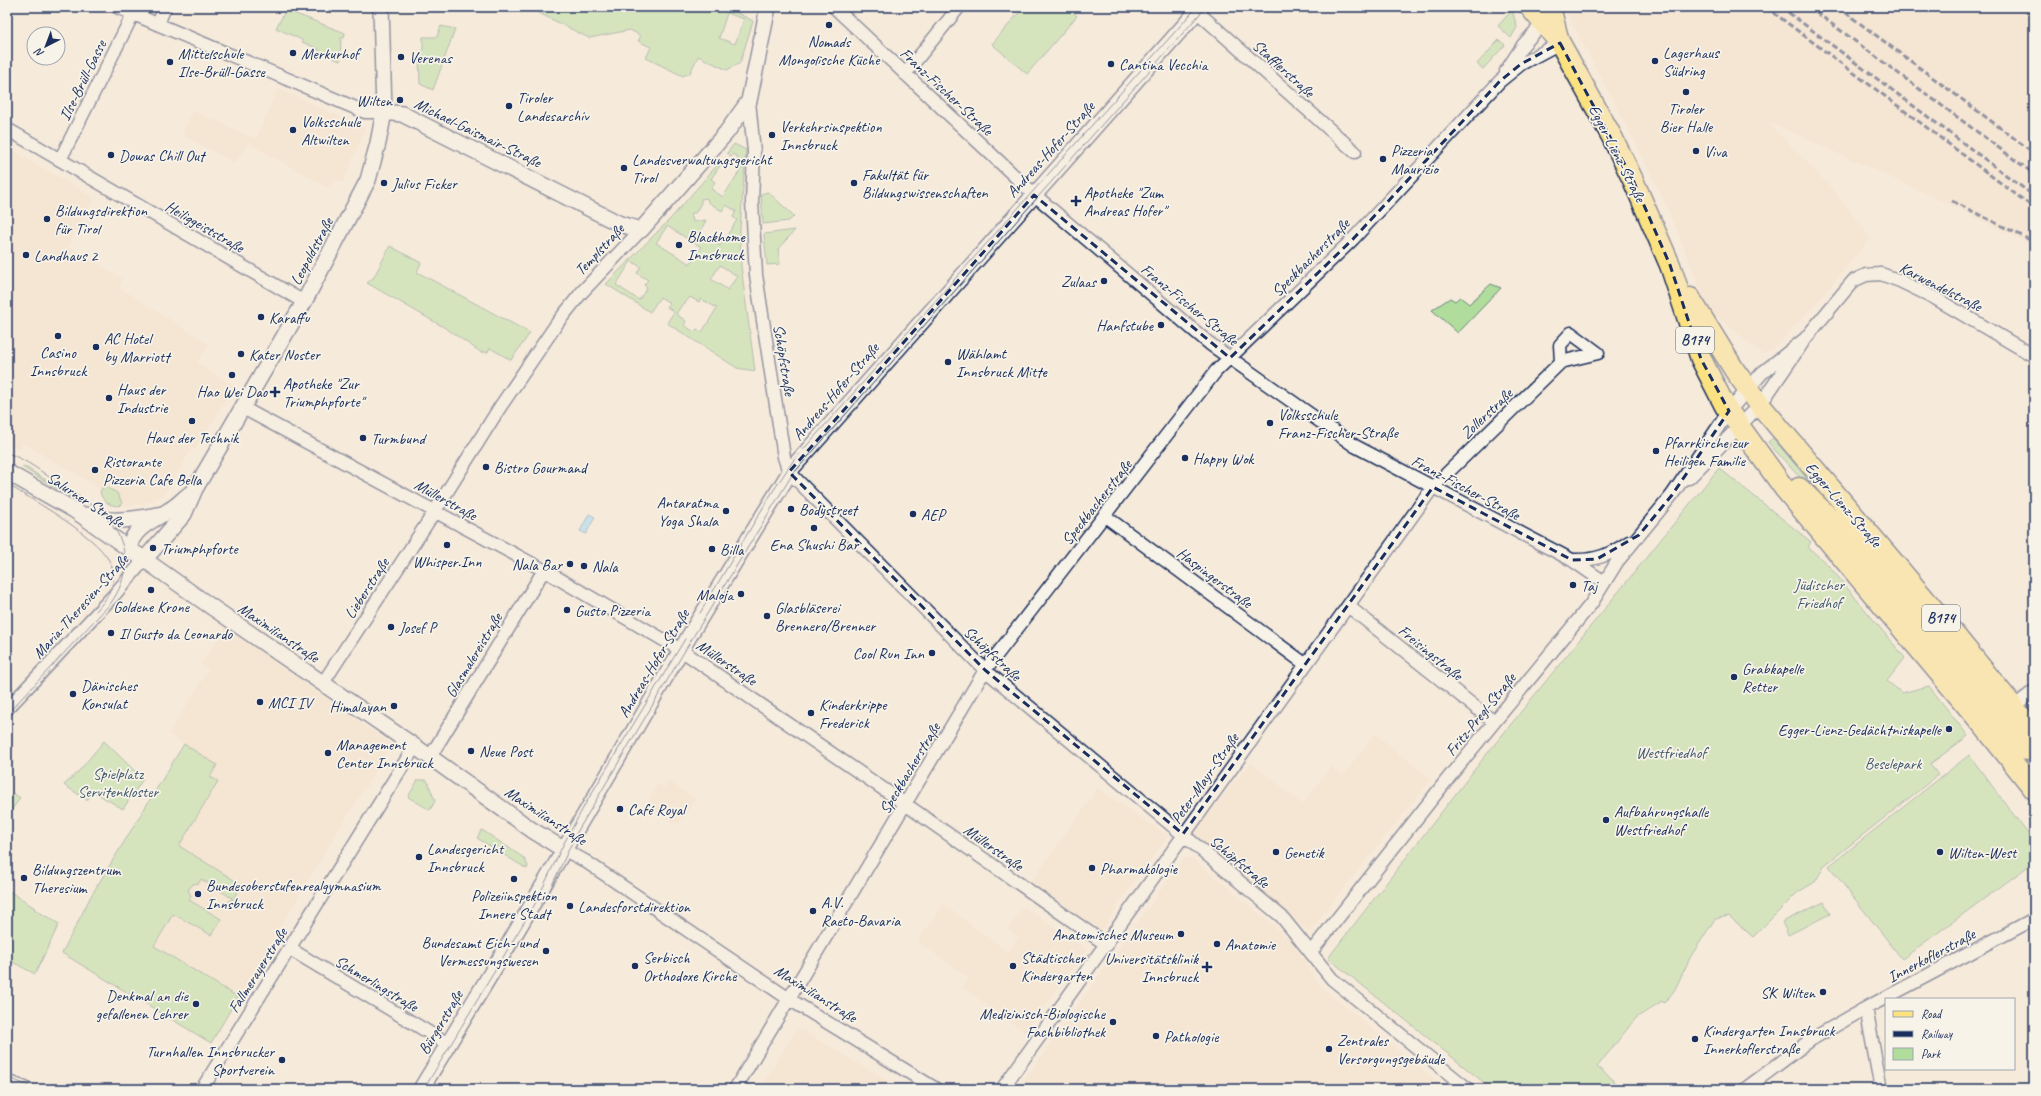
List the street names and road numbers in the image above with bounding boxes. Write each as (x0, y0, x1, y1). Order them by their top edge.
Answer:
street label: Ilse-Brüll-Gasse (55, 35, 112, 124)
street label: Stafflerstraße (1248, 36, 1320, 103)
street label: Franz-Fischer-Straße (896, 44, 998, 141)
street label: Michael-Gaismair-Straße (411, 94, 546, 173)
street label: Andreas-Hofer-Straße (1002, 96, 1100, 202)
street label: Egger-Lienz-Straße (1584, 102, 1651, 207)
street label: Heiliggeiststraße (161, 196, 249, 258)
street label: Leopoldstraße (286, 213, 339, 289)
street label: Speckbacherstraße (1267, 213, 1355, 301)
street label: Templstraße (571, 218, 630, 280)
street label: Karwendelstraße (1896, 258, 1987, 317)
street label: Franz-Fischer-Straße (1136, 259, 1244, 351)
street label: Schöpfstraße (769, 323, 800, 399)
road number: B174 (1676, 327, 1714, 353)
street label: Andreas-Hofer-Straße (788, 337, 885, 444)
street label: Zollerstraße (1457, 383, 1518, 443)
street label: Franz-Fischer-Straße (1408, 451, 1525, 526)
street label: Speckbacherstraße (1057, 455, 1137, 549)
street label: Egger-Lienz-Straße (1801, 458, 1887, 553)
street label: Salurner Straße (43, 467, 129, 533)
street label: Müllerstraße (411, 475, 482, 526)
street label: Haspingerstraße (1173, 543, 1258, 614)
street label: Maria-Theresien-Straße (28, 549, 134, 663)
street label: Lieberstraße (340, 553, 395, 623)
street label: Maximilianstraße (234, 598, 324, 668)
street label: Andreas-Hofer-Straße (614, 604, 695, 721)
road number: B174 (1922, 605, 1960, 631)
street label: Glasmalereistraße (441, 608, 508, 701)
street label: Freisingstraße (1394, 621, 1468, 686)
street label: Schöpfstraße (959, 622, 1027, 687)
street label: Müllerstraße (693, 635, 762, 691)
street label: Fritz-Pregl-Straße (1441, 668, 1522, 760)
street label: Speckbacherstraße (875, 718, 946, 818)
street label: Peter-Mayr-Straße (1166, 728, 1244, 828)
street label: Maximilianstraße (501, 782, 592, 851)
street label: Müllerstraße (960, 820, 1029, 877)
street label: Schöpfstraße (1205, 831, 1275, 894)
street label: Fallmerayerstraße (224, 923, 293, 1017)
street label: Innerkoflerstraße (1884, 924, 1980, 987)
street label: Schmerlingstraße (331, 951, 423, 1017)
street label: Maximilianstraße (770, 961, 862, 1028)
street label: Bürgerstraße (414, 985, 469, 1058)

